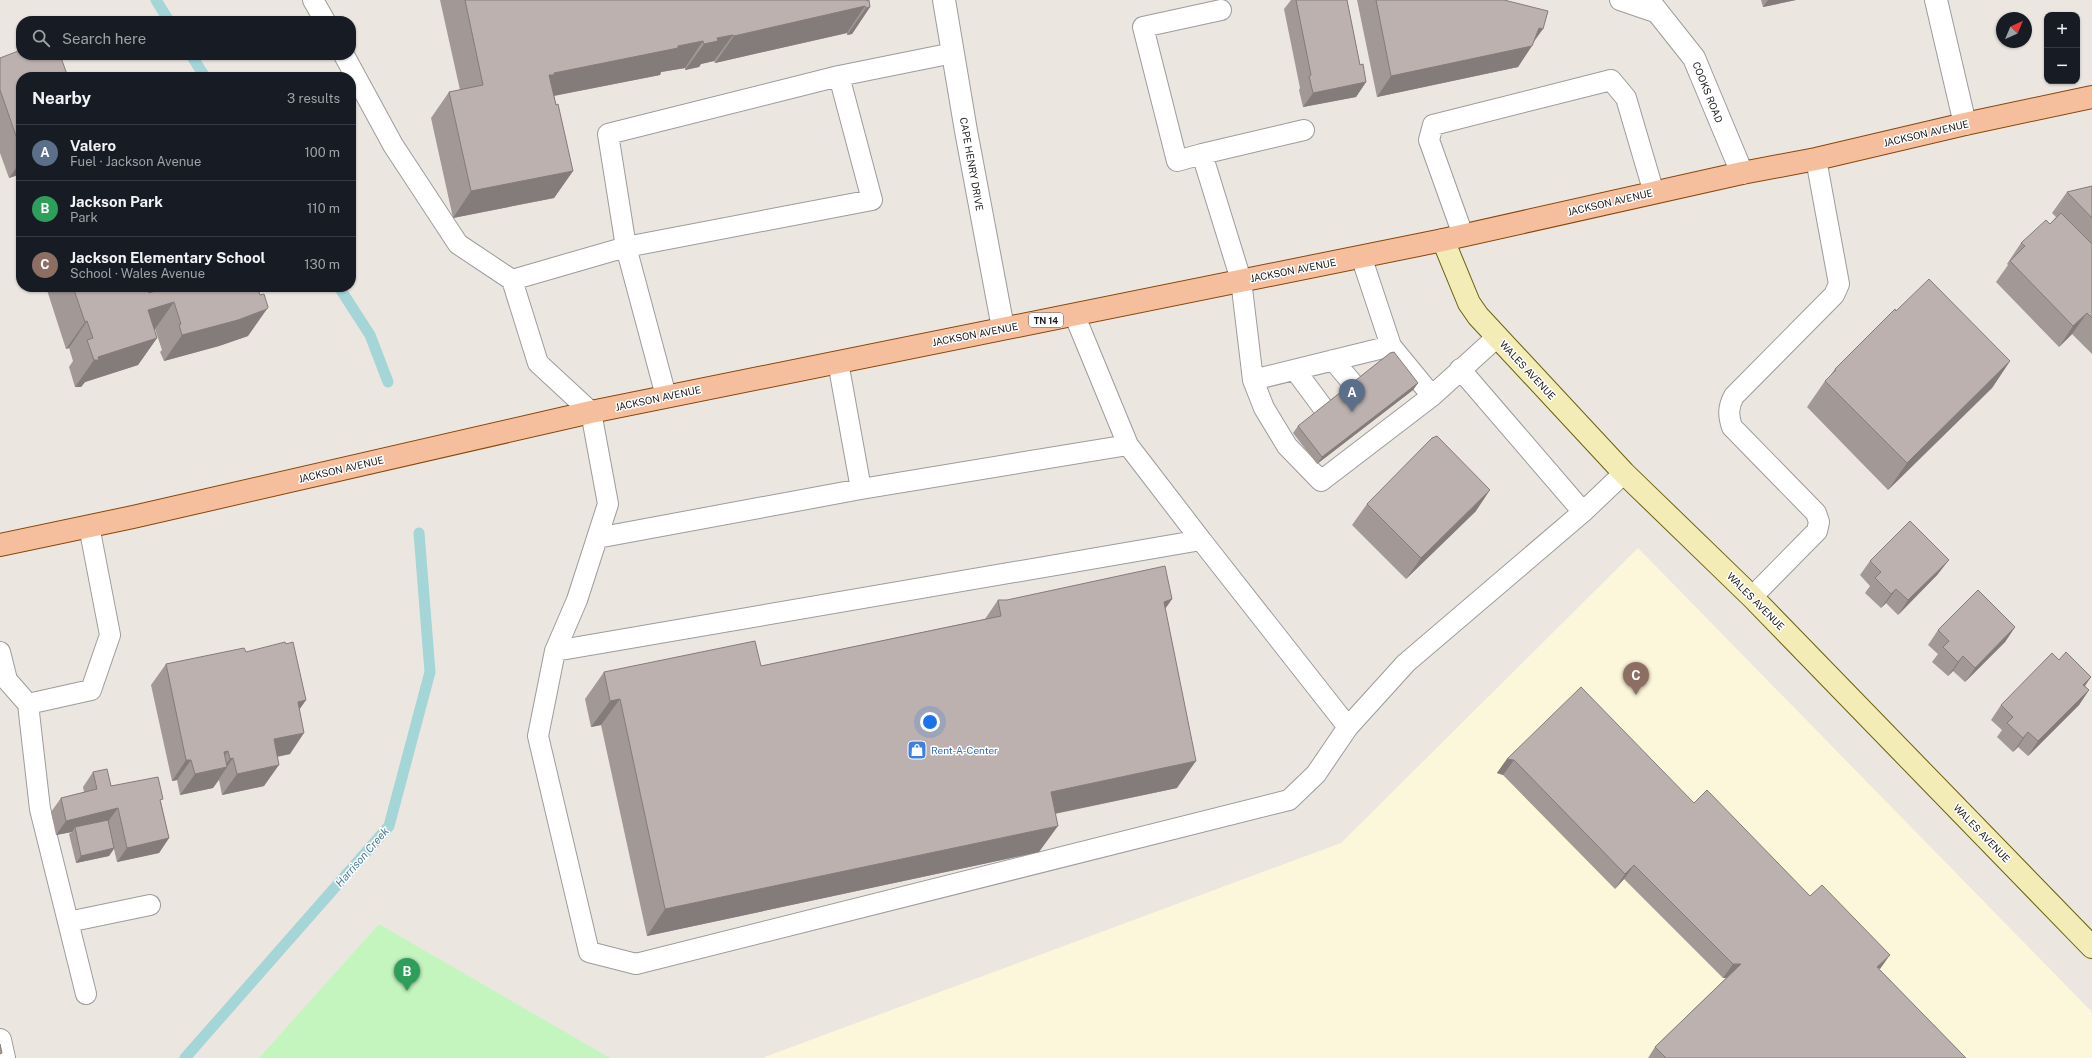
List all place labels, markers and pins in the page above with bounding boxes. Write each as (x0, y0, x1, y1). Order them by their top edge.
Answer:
pin: A (1339, 379, 1365, 412)
pin: C (1623, 662, 1649, 695)
shop icon: Rent-A-Center (906, 739, 928, 761)
place label: Rent-A-Center (931, 744, 998, 756)
pin: B (394, 958, 420, 991)

